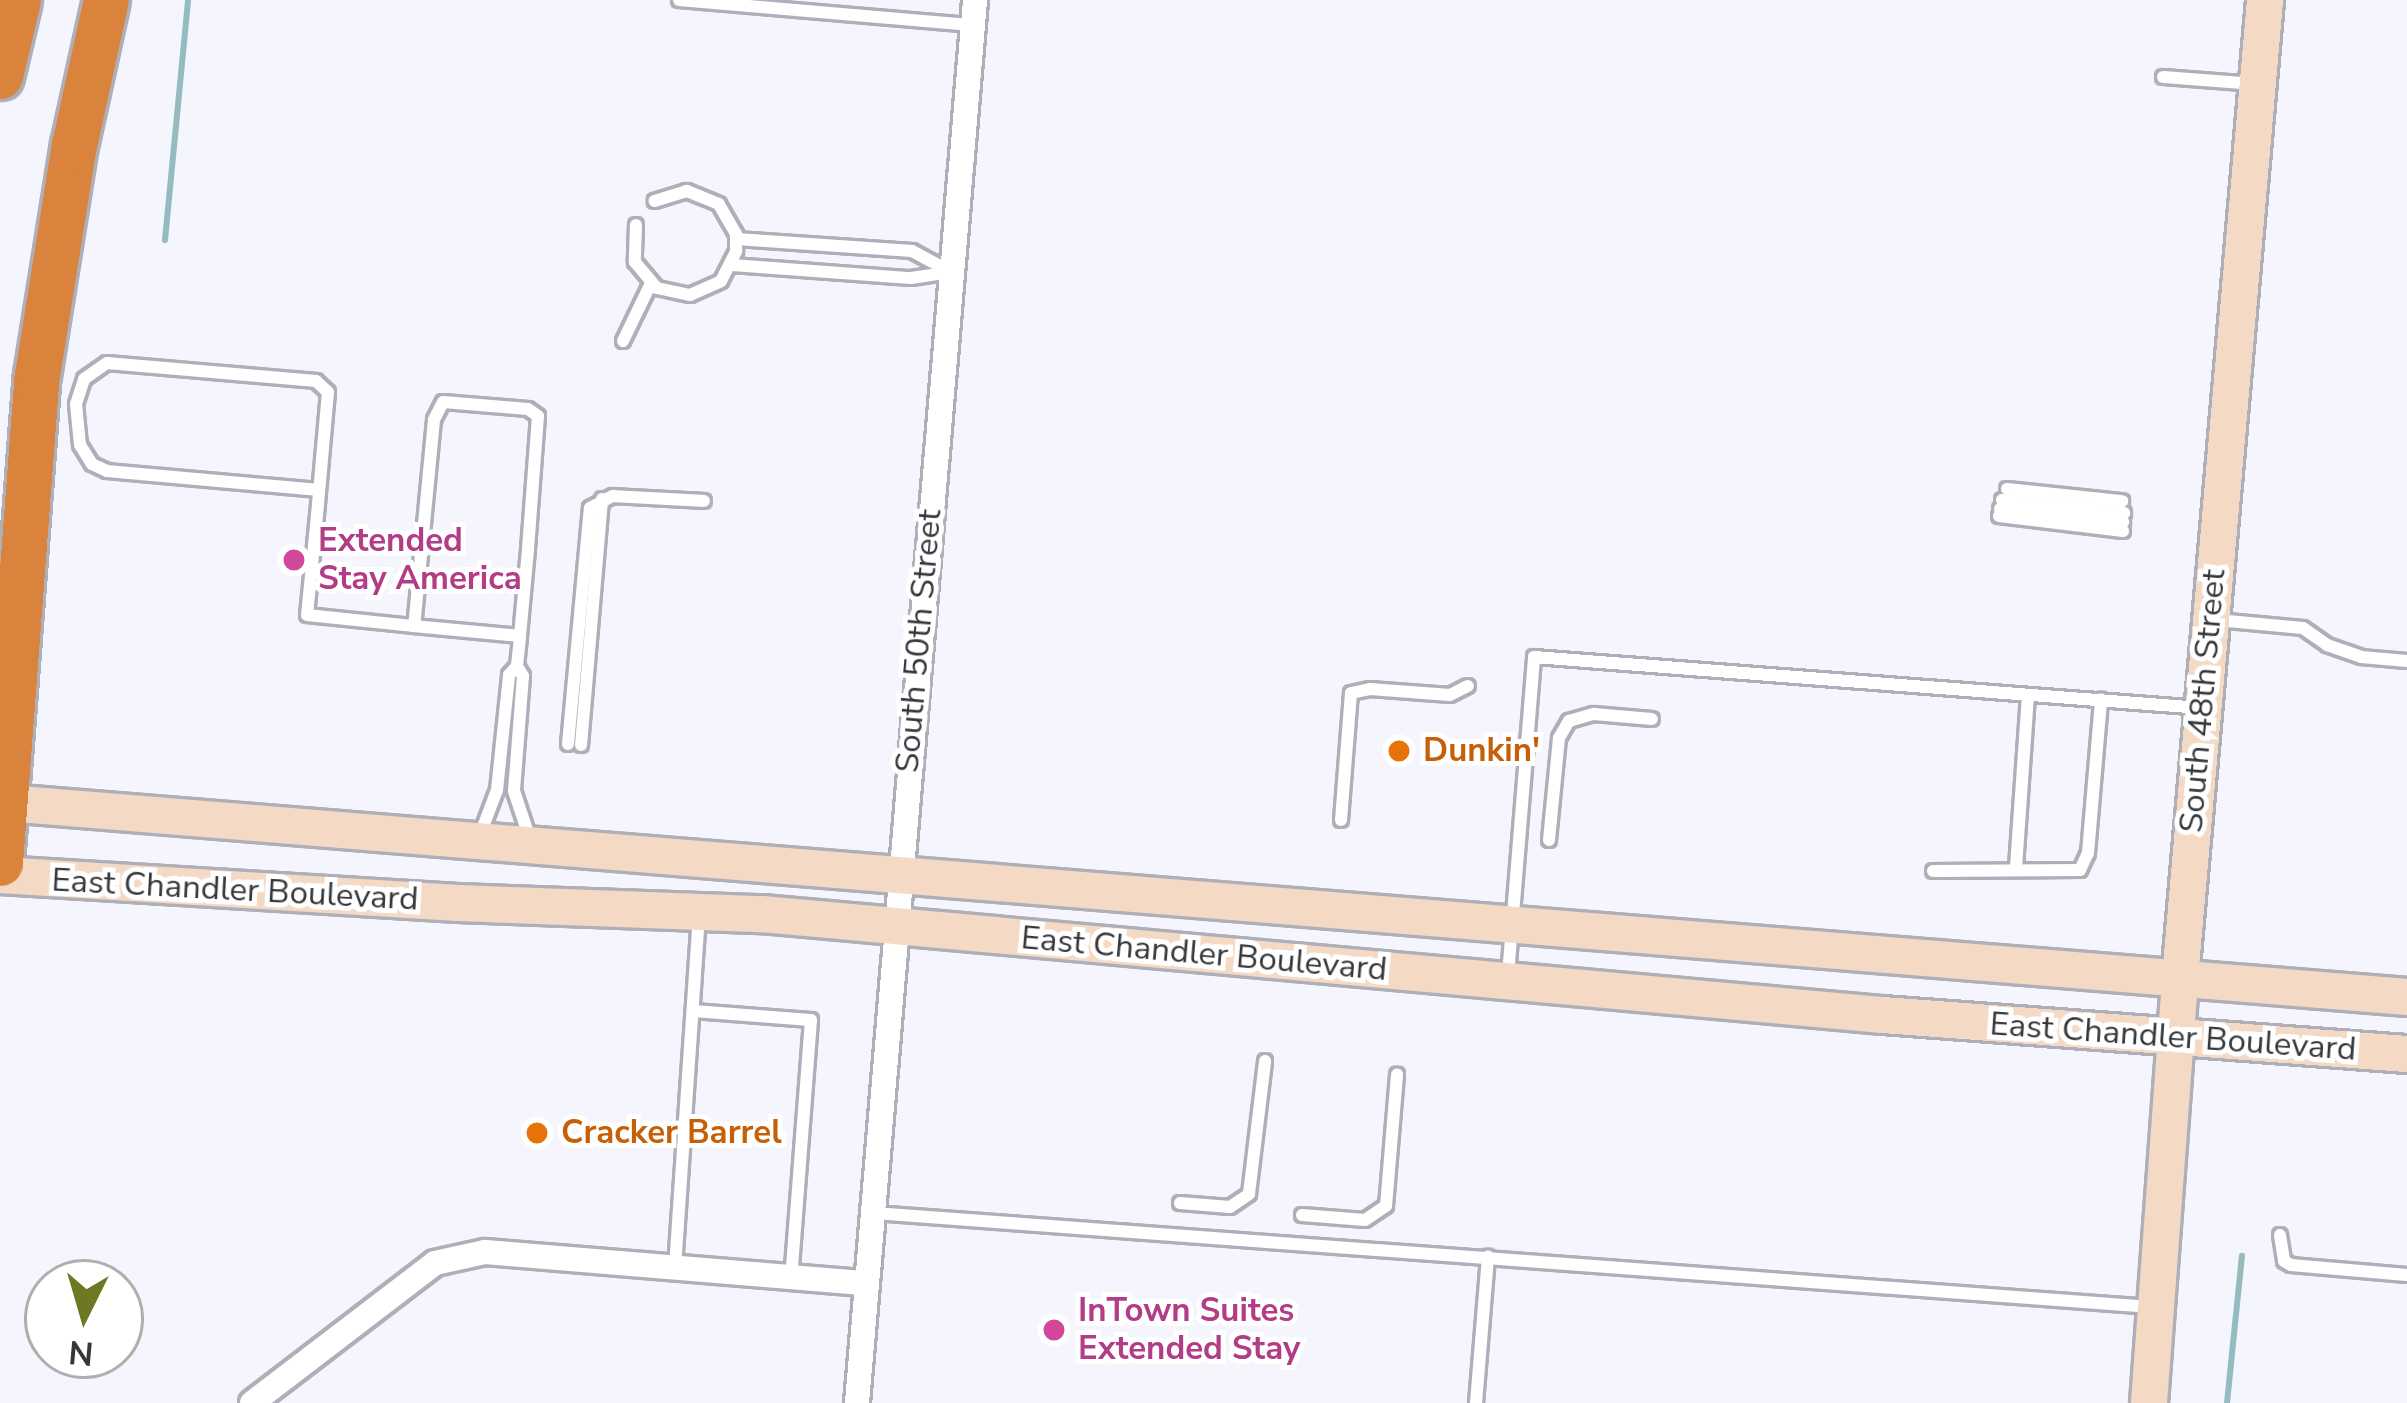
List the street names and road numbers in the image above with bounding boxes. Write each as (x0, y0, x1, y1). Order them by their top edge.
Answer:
street label: South 50th Street (888, 508, 950, 774)
street label: South 48th Street (2172, 568, 2234, 834)
street label: East Chandler Boulevard (51, 861, 419, 919)
street label: East Chandler Boulevard (1019, 918, 1389, 990)
street label: East Chandler Boulevard (1988, 1004, 2358, 1070)

